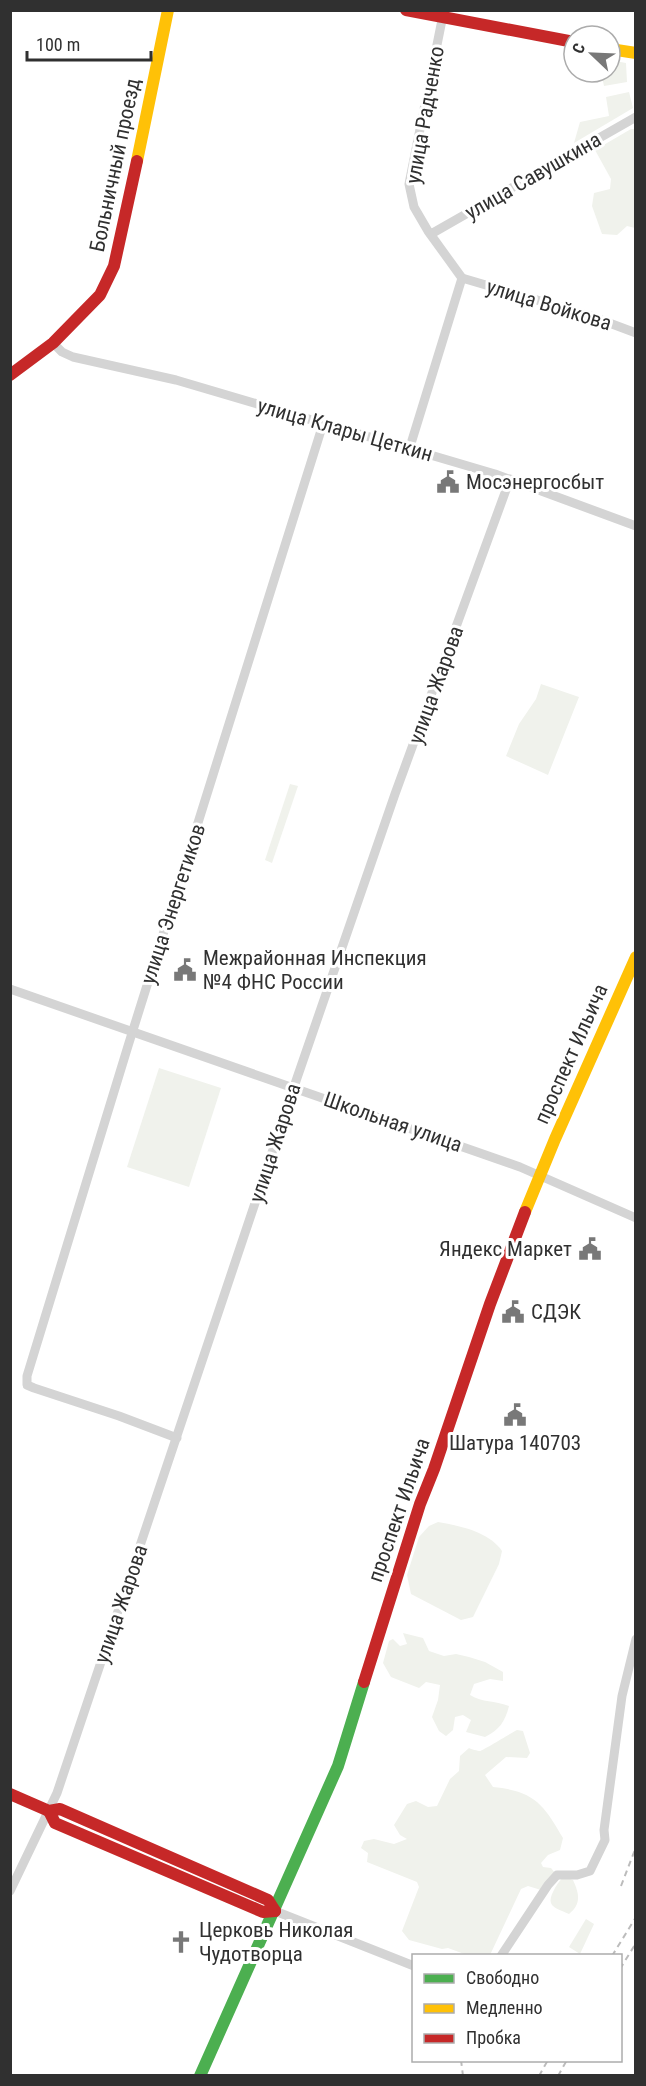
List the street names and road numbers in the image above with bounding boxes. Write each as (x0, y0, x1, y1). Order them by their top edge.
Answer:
street label: улица Радченко (401, 44, 449, 186)
street label: Больничный проезд (85, 76, 145, 254)
street label: улица Савушкина (461, 127, 605, 225)
street label: улица Войкова (484, 275, 614, 335)
street label: улица Клары Цеткин (255, 393, 435, 467)
street label: улица Жарова (404, 623, 468, 747)
street label: улица Энергетиков (136, 821, 210, 987)
street label: проспект Ильича (529, 980, 613, 1128)
street label: улица Жарова (244, 1080, 306, 1206)
street label: Школьная улица (321, 1087, 465, 1157)
street label: проспект Ильича (363, 1435, 435, 1585)
street label: улица Жарова (89, 1542, 153, 1666)

